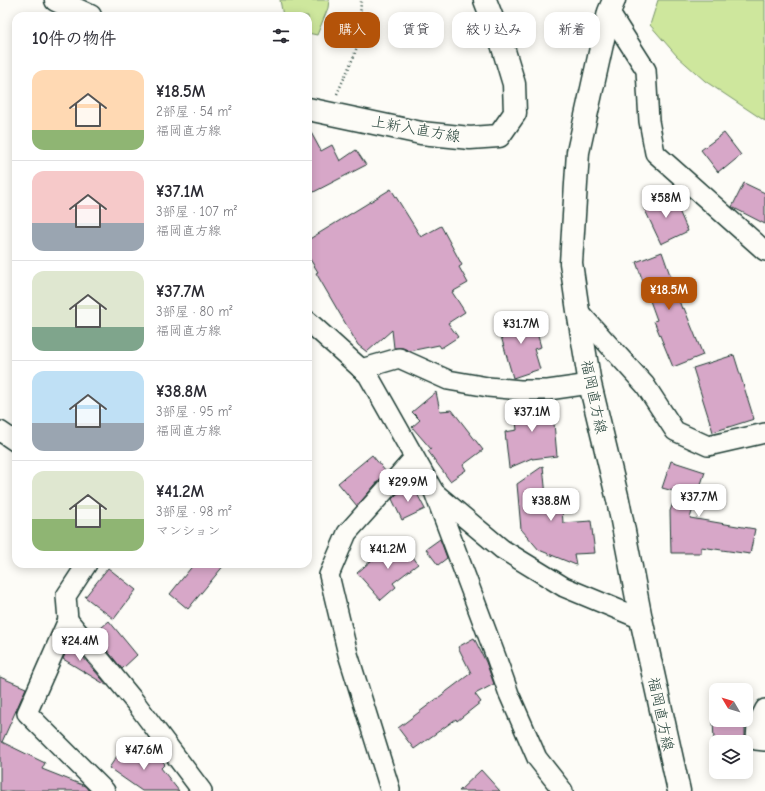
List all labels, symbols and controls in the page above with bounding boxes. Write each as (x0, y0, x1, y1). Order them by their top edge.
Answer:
chip: 購入 (324, 12, 380, 48)
chip: 賃貸 (388, 12, 444, 48)
chip: 絞り込み (452, 12, 536, 48)
chip: 新着 (544, 12, 600, 48)
icon: filters (270, 25, 292, 47)
text: 10件の物件 (32, 29, 116, 48)
text: ¥18.5M (156, 82, 206, 101)
icon: home (64, 86, 112, 134)
text: 2部屋 · 54 m² (156, 104, 231, 119)
street label: 上新入直方線 (370, 112, 462, 146)
text: 福岡直方線 (156, 123, 221, 138)
text: ¥37.1M (156, 182, 204, 201)
pin: ¥58M (642, 185, 690, 219)
icon: home (64, 187, 112, 235)
text: ¥58M (651, 190, 681, 205)
text: 3部屋 · 107 m² (156, 204, 237, 219)
text: 福岡直方線 (156, 223, 221, 238)
pin: ¥18.5M (636, 277, 702, 311)
text: ¥37.7M (156, 282, 205, 301)
text: ¥18.5M (650, 282, 688, 297)
icon: home (64, 287, 112, 335)
text: 3部屋 · 80 m² (156, 304, 233, 319)
pin: ¥31.7M (488, 311, 554, 345)
text: ¥31.7M (503, 316, 539, 331)
text: 福岡直方線 (156, 323, 221, 338)
street label: 福岡直方線 (577, 358, 611, 436)
text: ¥38.8M (156, 382, 207, 401)
icon: home (64, 387, 112, 435)
pin: ¥37.1M (499, 399, 565, 433)
text: 3部屋 · 95 m² (156, 404, 232, 419)
text: ¥37.1M (514, 404, 550, 419)
text: 福岡直方線 (156, 423, 221, 438)
pin: ¥29.9M (375, 469, 441, 503)
text: ¥29.9M (388, 474, 428, 489)
text: ¥41.2M (156, 482, 204, 501)
pin: ¥37.7M (666, 484, 732, 518)
icon: home (64, 487, 112, 535)
pin: ¥38.8M (518, 488, 584, 522)
text: ¥37.7M (680, 489, 718, 504)
text: ¥38.8M (532, 493, 570, 508)
text: 3部屋 · 98 m² (156, 504, 231, 519)
text: マンション (156, 523, 220, 538)
pin: ¥41.2M (355, 536, 421, 570)
text: ¥41.2M (370, 541, 406, 556)
pin: ¥24.4M (47, 628, 113, 662)
text: ¥24.4M (61, 633, 99, 648)
street label: 福岡直方線 (644, 675, 678, 753)
north arrow (709, 683, 753, 727)
map controls (709, 683, 753, 779)
button: layers (709, 735, 753, 779)
pin: ¥47.6M (111, 737, 177, 771)
text: ¥47.6M (125, 742, 163, 757)

